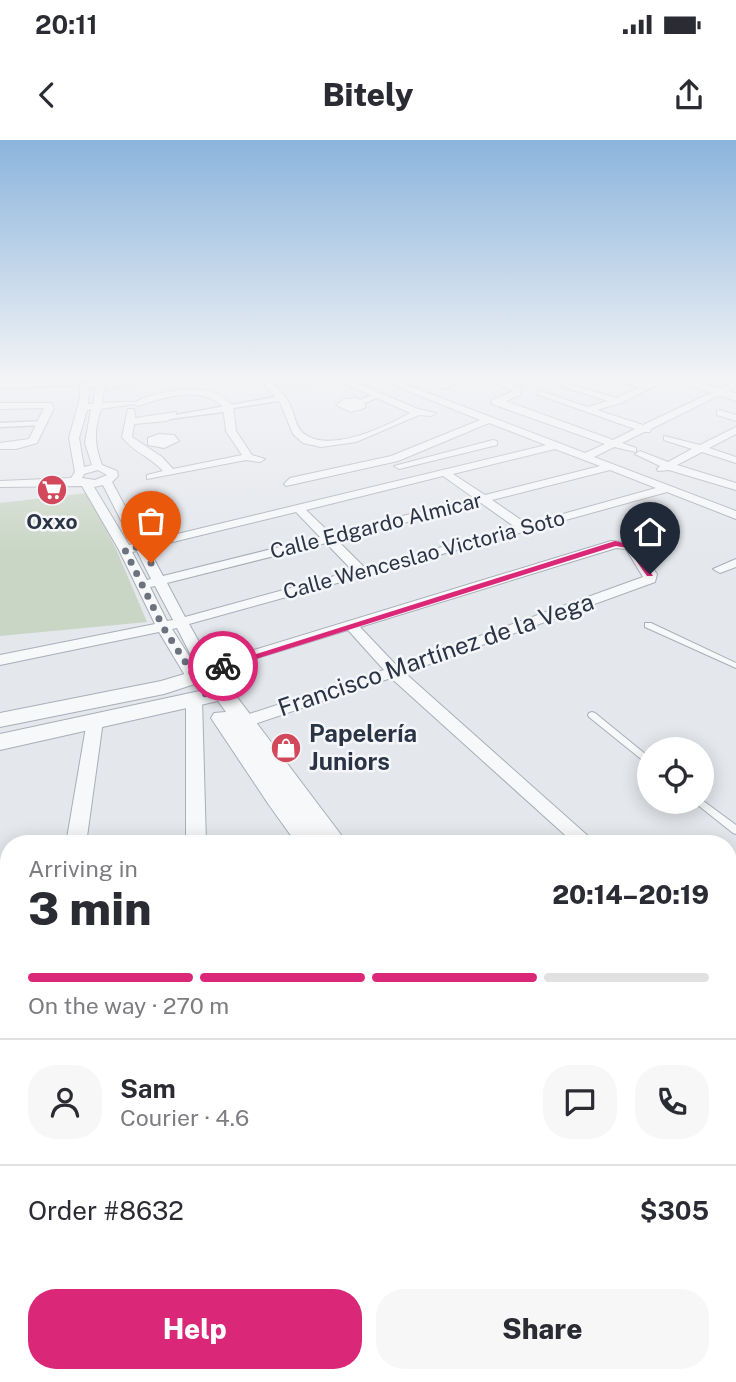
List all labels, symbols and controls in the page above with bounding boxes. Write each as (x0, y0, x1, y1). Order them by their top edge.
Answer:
text: 20:11 (35, 9, 98, 40)
icon: back (28, 76, 66, 114)
text: Bitely (322, 76, 414, 113)
icon: share (670, 76, 708, 114)
supermarket icon: Oxxo (35, 473, 69, 507)
street label: Calle Edgardo Almicar (267, 487, 484, 564)
pin (121, 491, 181, 563)
icon: bag (132, 502, 170, 540)
pin (620, 502, 680, 574)
street label: Calle Wenceslao Victoria Soto (280, 505, 567, 604)
place label: Oxxo (26, 509, 78, 534)
icon: home (631, 513, 669, 551)
street label: Francisco Martínez de la Vega (274, 587, 597, 721)
courier (188, 631, 258, 701)
icon: bike (204, 647, 242, 685)
place label: Papelería Juniors (309, 719, 417, 775)
shop icon: Papelería Juniors (269, 731, 303, 765)
map controls (637, 737, 714, 814)
button: locate (637, 737, 714, 814)
text: Arriving in (28, 855, 138, 882)
text: 20:14–20:19 (552, 879, 709, 910)
text: 3 min (28, 881, 152, 935)
text: On the way · 270 m (28, 992, 229, 1019)
button: person (28, 1065, 102, 1139)
button: chat (543, 1065, 617, 1139)
button: phone (635, 1065, 709, 1139)
text: Sam (120, 1073, 176, 1104)
text: Courier · 4.6 (120, 1104, 249, 1131)
text: Order #8632 (28, 1195, 184, 1226)
text: $305 (640, 1195, 709, 1226)
button: Help (28, 1289, 362, 1369)
button: Share (376, 1289, 709, 1369)

